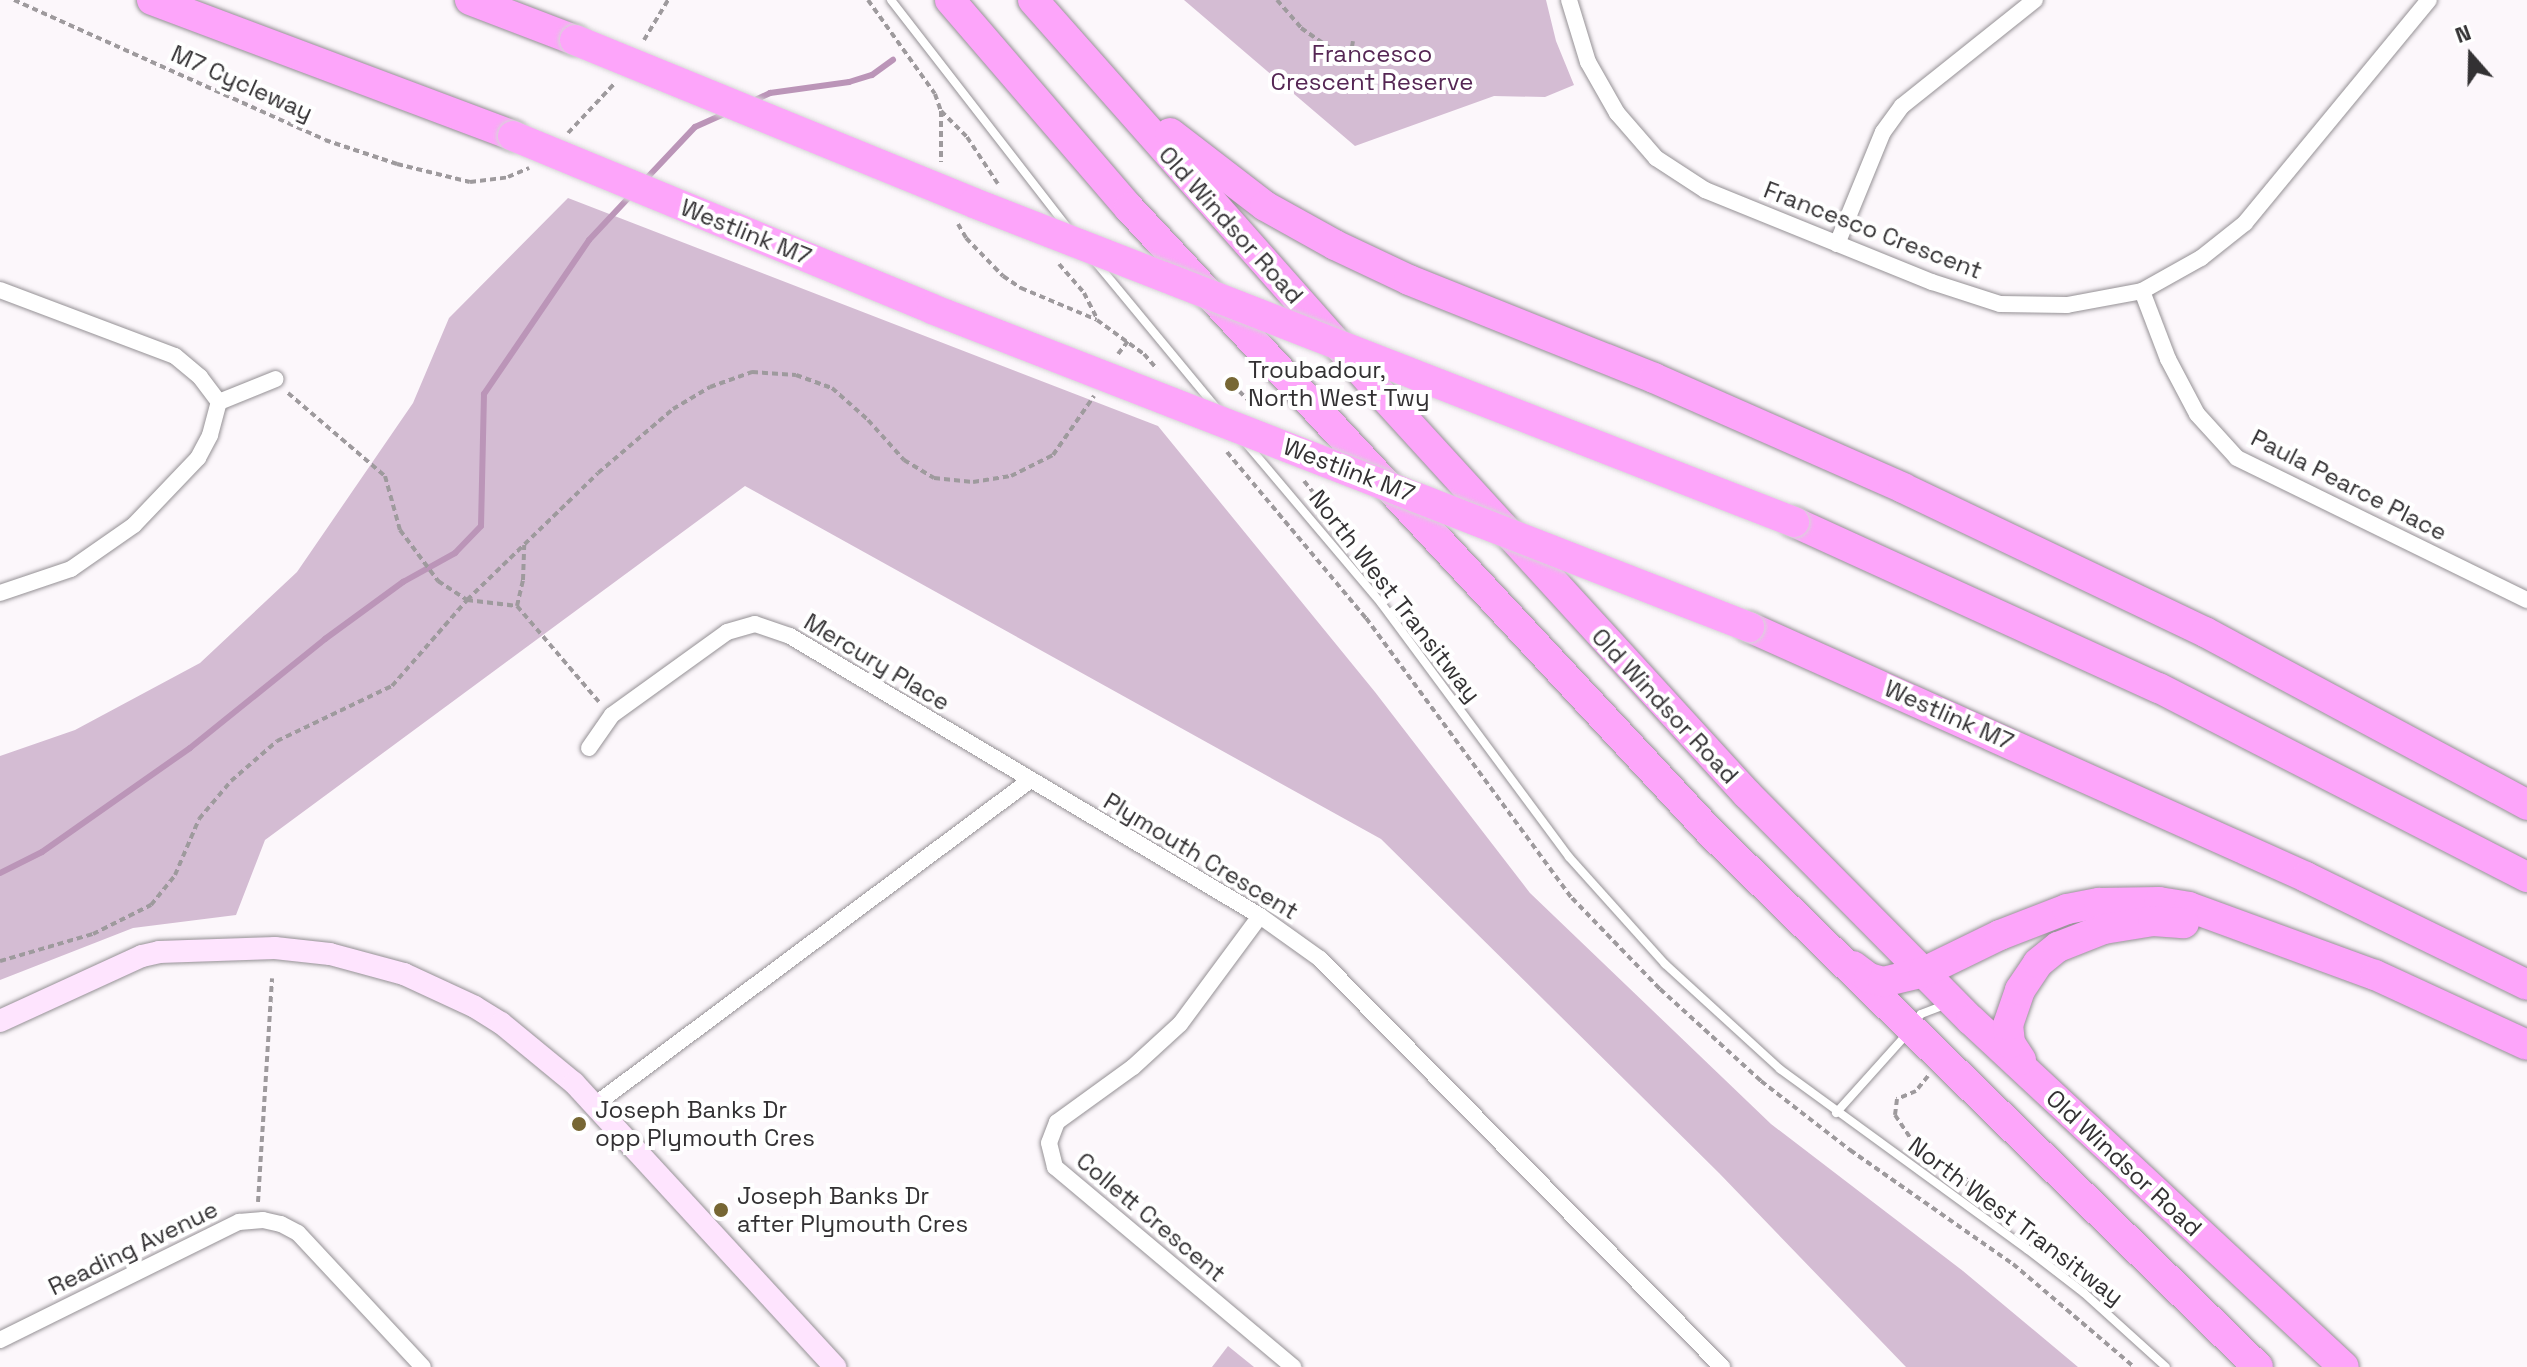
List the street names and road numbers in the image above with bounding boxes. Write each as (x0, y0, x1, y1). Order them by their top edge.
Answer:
street label: M7 Cycleway (167, 39, 317, 127)
street label: Old Windsor Road (1153, 140, 1309, 310)
street label: Francesco Crescent (1760, 175, 1986, 285)
street label: Westlink M7 (677, 193, 815, 271)
street label: Paula Pearce Place (2246, 423, 2452, 547)
street label: Westlink M7 (1279, 432, 1419, 508)
street label: North West Transitway (1303, 484, 1487, 708)
street label: Mercury Place (799, 607, 955, 717)
street label: Old Windsor Road (1586, 622, 1744, 790)
street label: Westlink M7 (1880, 674, 2018, 756)
street label: Plymouth Crescent (1098, 787, 1304, 925)
street label: Old Windsor Road (2040, 1084, 2208, 1242)
street label: North West Transitway (1903, 1131, 2129, 1311)
street label: Collett Crescent (1071, 1146, 1231, 1288)
street label: Reading Avenue (43, 1194, 223, 1302)

